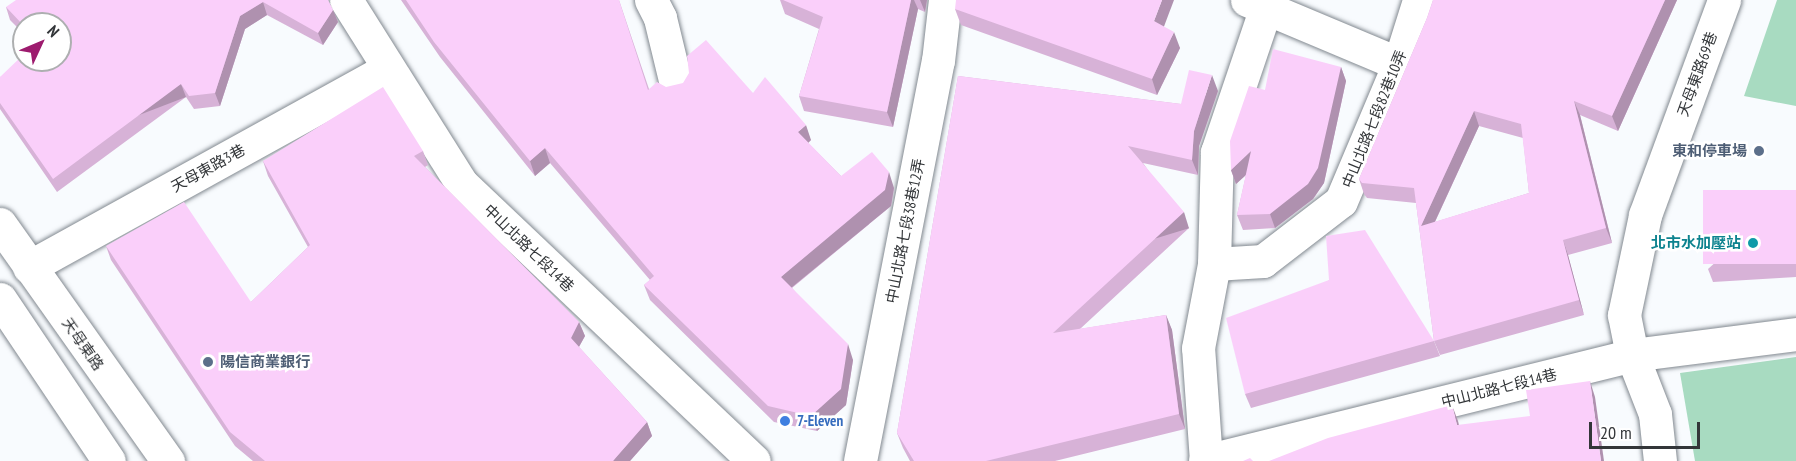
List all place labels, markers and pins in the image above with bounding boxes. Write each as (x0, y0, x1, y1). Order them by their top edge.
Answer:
place label: 東和停車場 (1672, 142, 1747, 160)
marker: 東和停車場 (1752, 144, 1766, 158)
place label: 北市水加壓站 (1651, 234, 1741, 252)
marker: 北市水加壓站 (1746, 236, 1760, 250)
place label: 陽信商業銀行 (220, 353, 310, 371)
marker: 陽信商業銀行 (201, 355, 215, 369)
place label: 7-Eleven (797, 412, 843, 430)
marker: 7-Eleven (778, 414, 792, 428)

